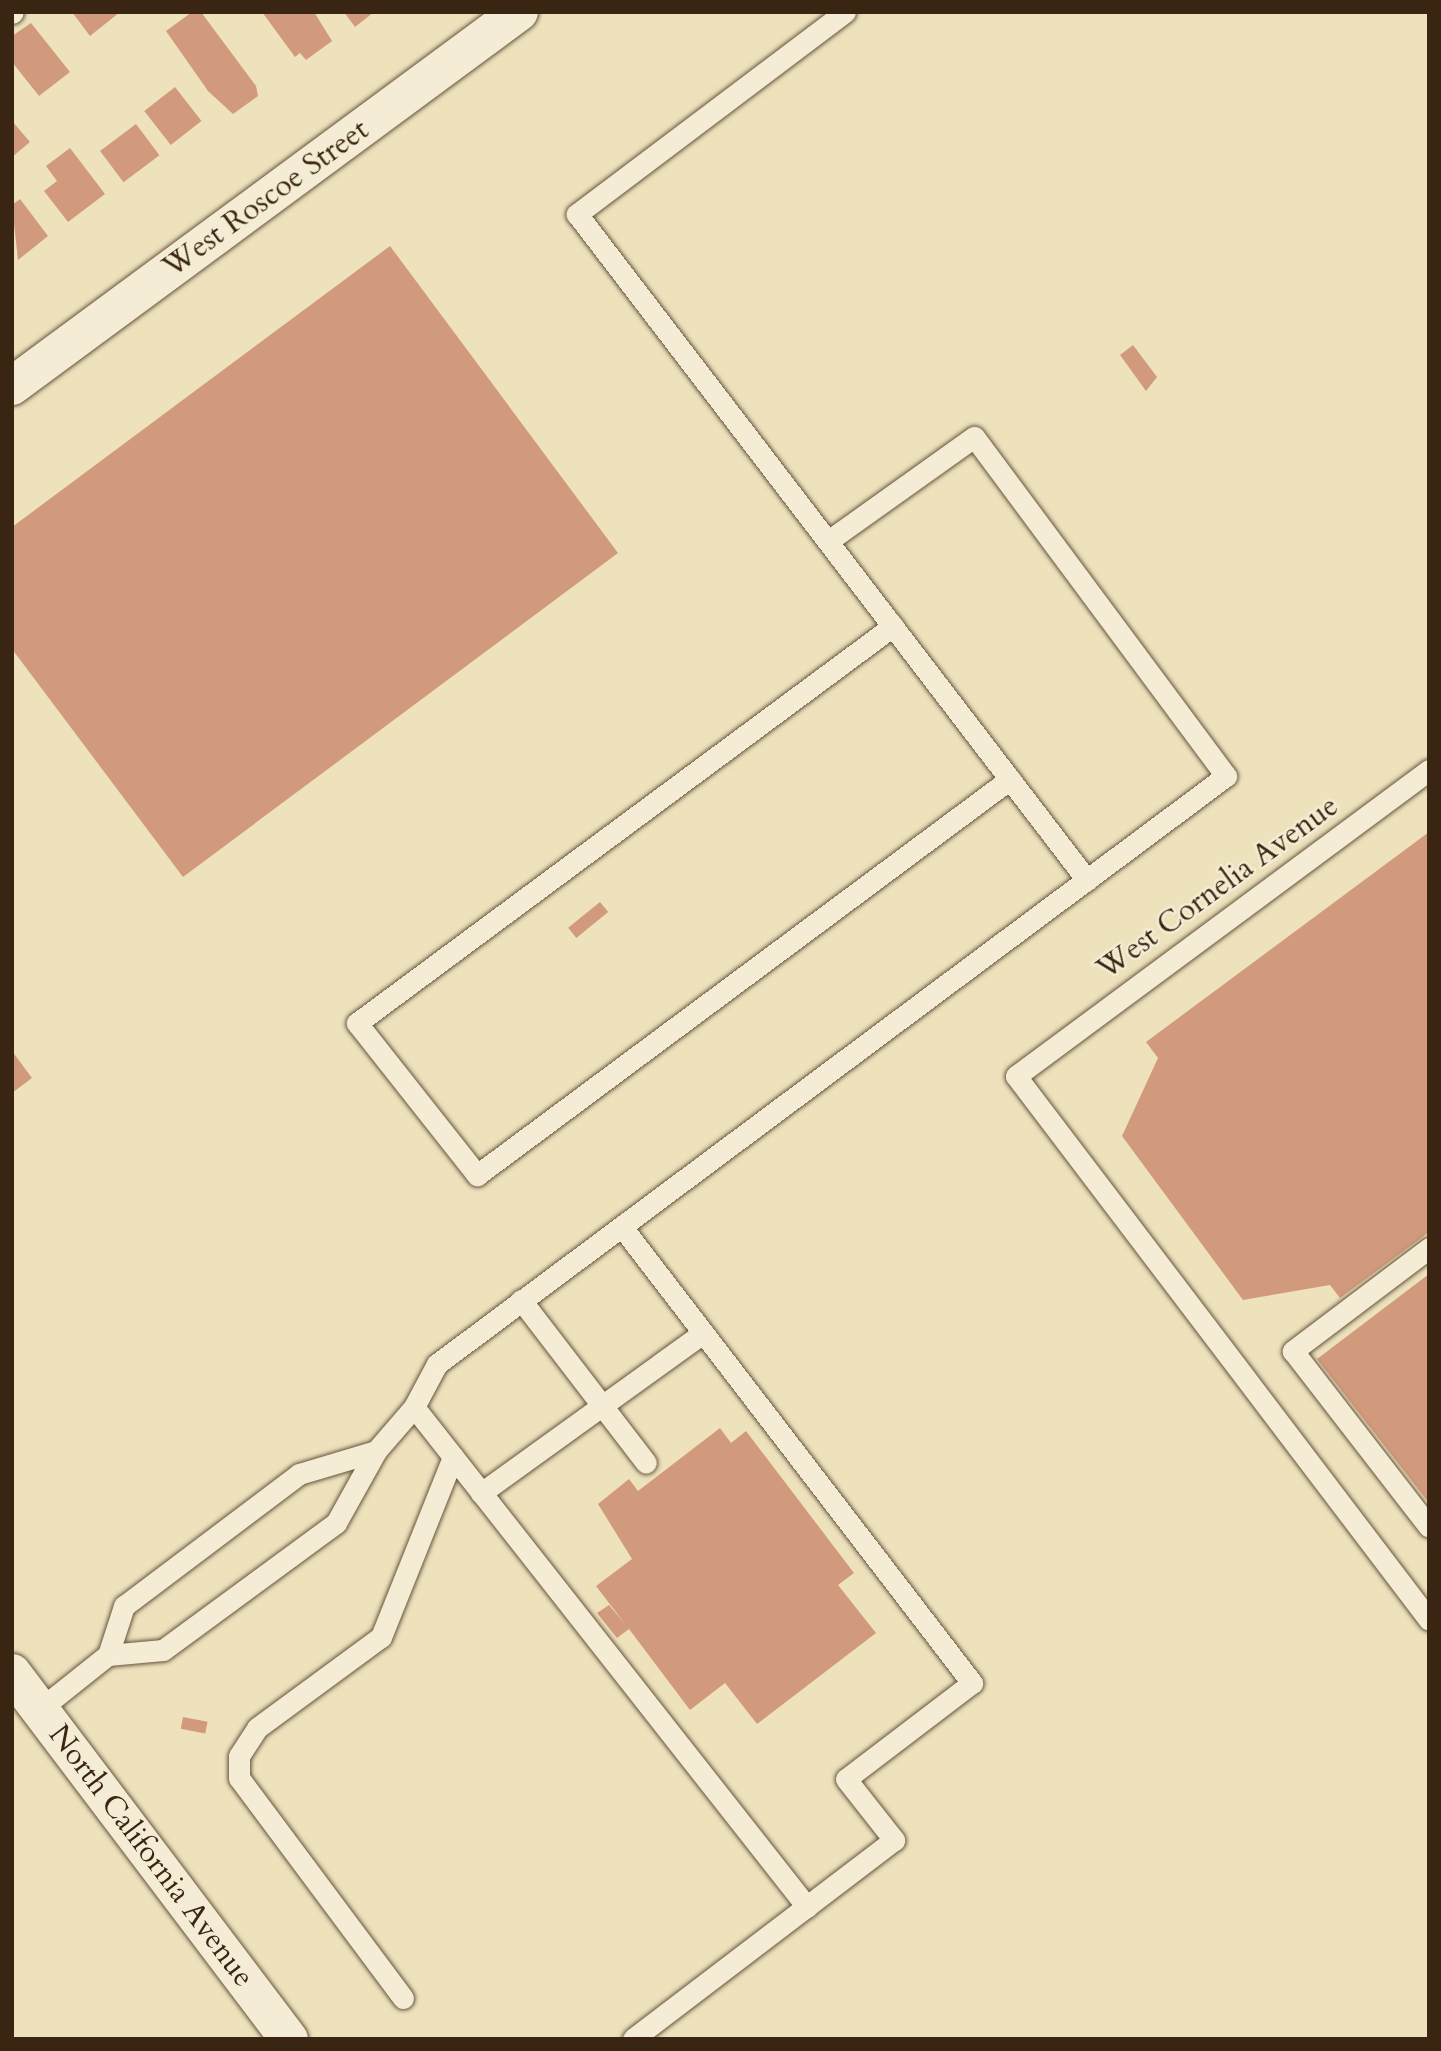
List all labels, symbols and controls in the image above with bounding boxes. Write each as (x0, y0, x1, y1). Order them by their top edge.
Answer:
street label: West Roscoe Street (156, 112, 376, 286)
street label: West Cornelia Avenue (1090, 788, 1346, 988)
street label: North California Avenue (41, 1718, 261, 1994)

